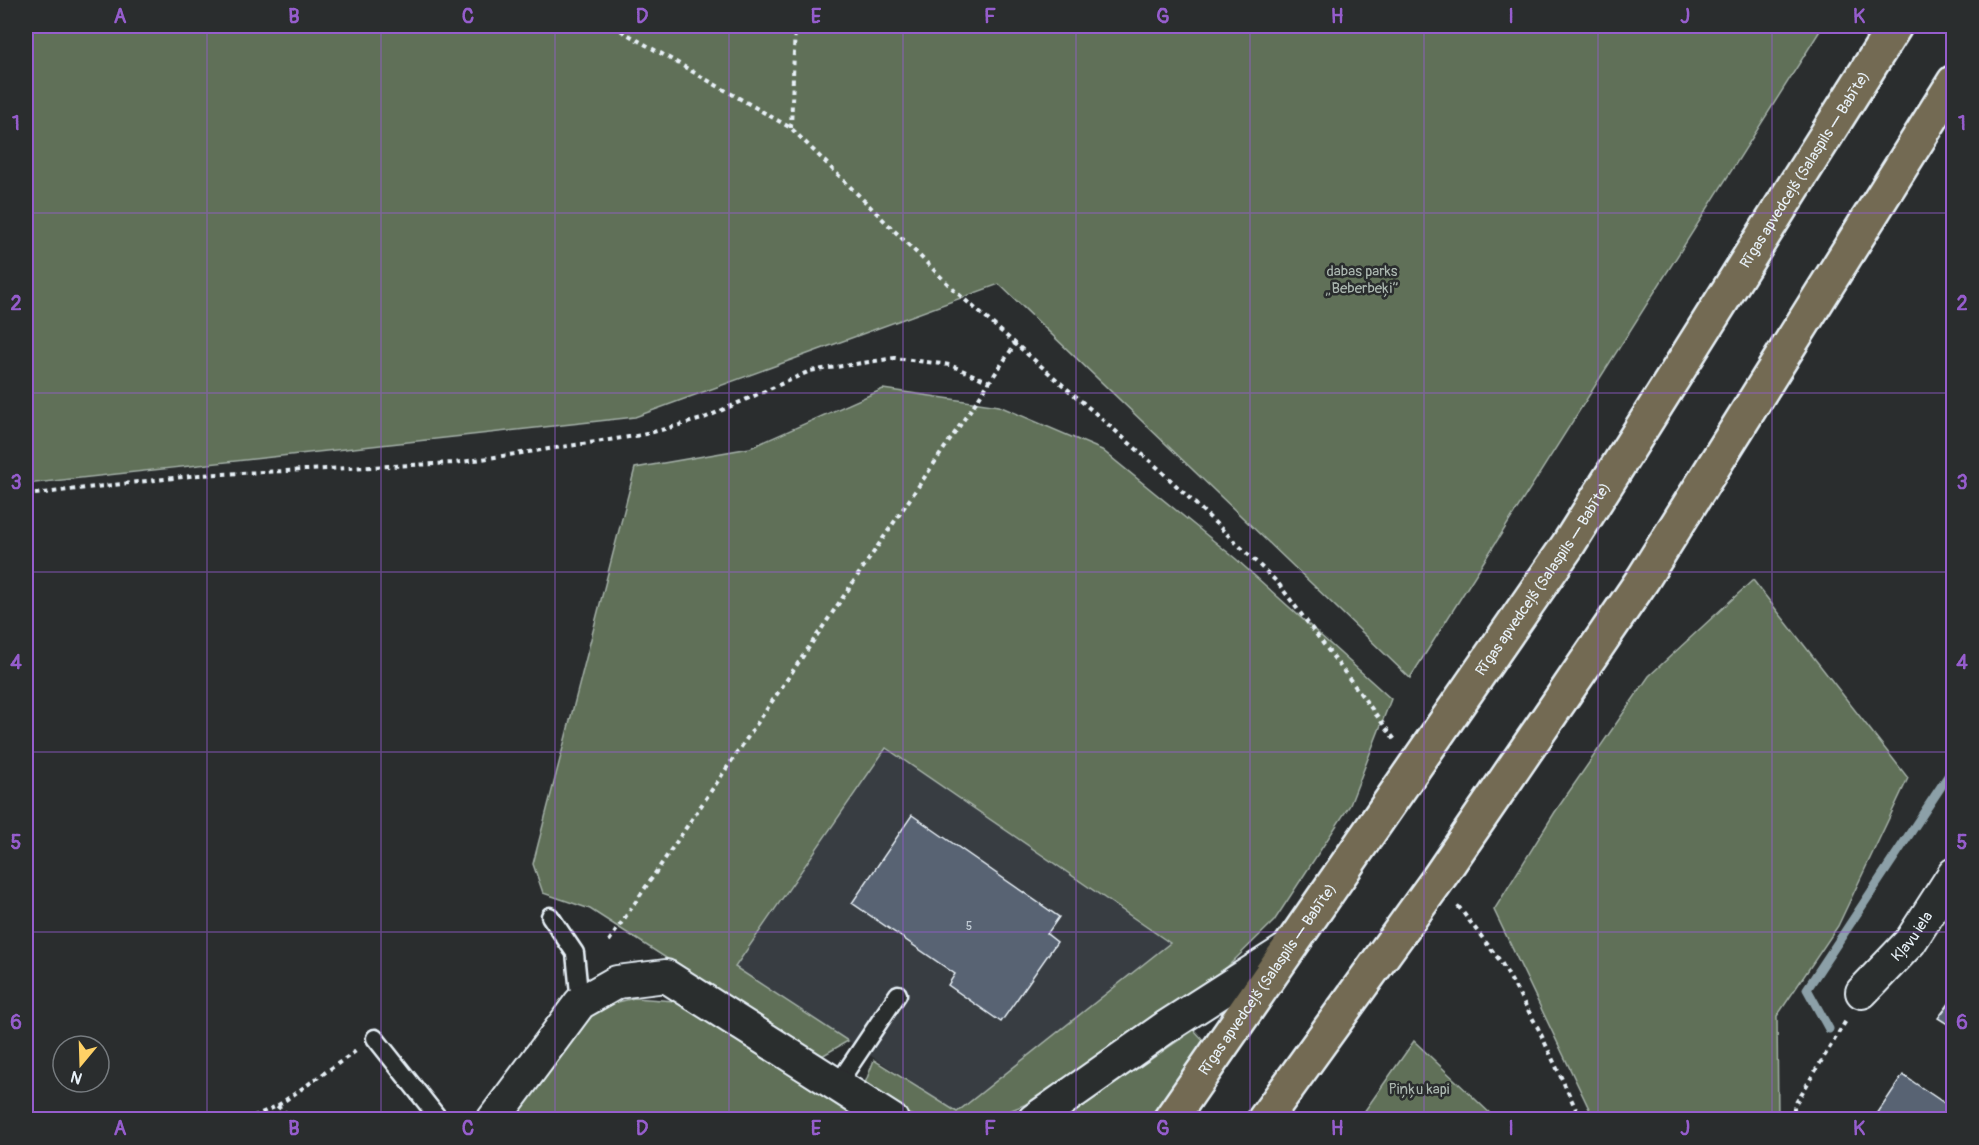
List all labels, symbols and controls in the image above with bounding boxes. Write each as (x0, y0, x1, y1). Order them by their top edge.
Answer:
text: A (114, 4, 127, 29)
text: B (288, 4, 300, 29)
text: C (462, 4, 474, 29)
text: D (636, 4, 649, 29)
text: E (811, 4, 822, 29)
text: F (984, 4, 996, 29)
text: G (1156, 4, 1170, 29)
text: H (1331, 4, 1344, 29)
text: I (1508, 4, 1514, 29)
text: J (1680, 4, 1690, 29)
text: K (1853, 4, 1865, 29)
street label: Rīgas apvedceļš (Salaspils — Babīte) (1735, 68, 1874, 271)
text: 1 (12, 111, 20, 136)
text: 1 (1958, 111, 1966, 136)
park label: dabas parks „Beberbeķi” (1326, 262, 1398, 298)
text: 2 (10, 291, 22, 316)
text: 2 (1956, 291, 1968, 316)
text: 3 (10, 470, 22, 495)
text: 3 (1956, 470, 1968, 495)
street label: Rīgas apvedceļš (Salaspils — Babīte) (1471, 479, 1614, 679)
text: 4 (10, 650, 22, 675)
text: 4 (1956, 650, 1968, 675)
text: 5 (11, 830, 22, 855)
text: 5 (1957, 830, 1968, 855)
street label: Rīgas apvedceļš (Salaspils — Babīte) (1194, 880, 1340, 1079)
street label: Kļavu iela (1887, 908, 1937, 965)
house number: 5 (966, 919, 972, 934)
text: 6 (10, 1010, 22, 1035)
text: 6 (1956, 1010, 1968, 1035)
north arrow (51, 1034, 111, 1094)
text: N (68, 1066, 85, 1088)
park label: Piņķu kapi (1389, 1080, 1450, 1099)
text: A (114, 1116, 127, 1141)
text: B (288, 1116, 300, 1141)
text: C (462, 1116, 474, 1141)
text: D (636, 1116, 649, 1141)
text: E (811, 1116, 822, 1141)
text: F (984, 1116, 996, 1141)
text: G (1156, 1116, 1170, 1141)
text: H (1331, 1116, 1344, 1141)
text: I (1508, 1116, 1514, 1141)
text: J (1680, 1116, 1690, 1141)
text: K (1853, 1116, 1865, 1141)

